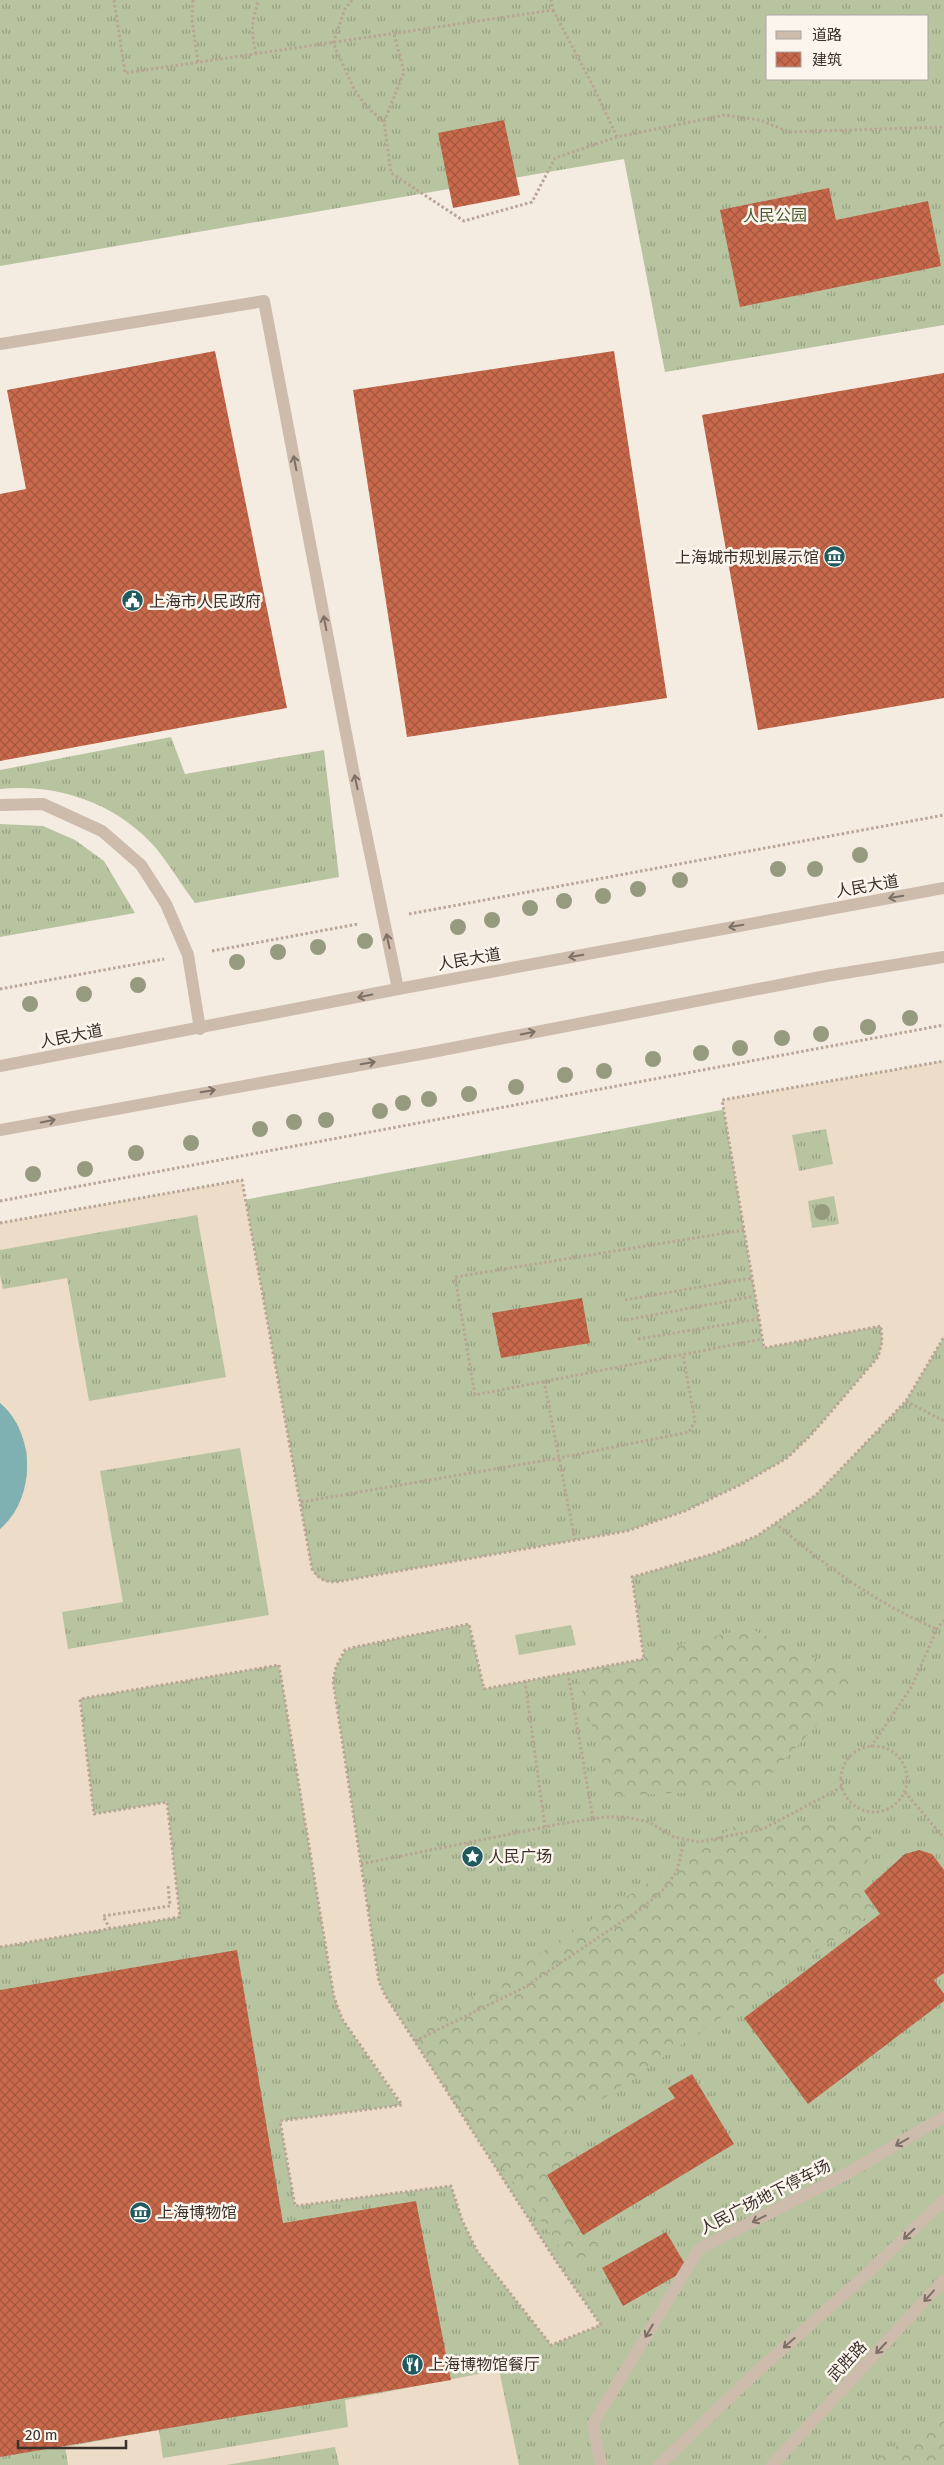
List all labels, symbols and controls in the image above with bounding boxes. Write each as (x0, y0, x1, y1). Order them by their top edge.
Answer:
legend (766, 15, 929, 80)
text: 道路 (812, 26, 842, 44)
text: 建筑 (812, 51, 842, 69)
park label: 人民公园 (743, 206, 807, 225)
one-way arrow (289, 455, 299, 471)
museum icon: 上海城市规划展示馆 (823, 545, 847, 569)
place label: 上海城市规划展示馆 (675, 548, 819, 567)
public building icon: 上海市人民政府 (121, 589, 145, 613)
place label: 上海市人民政府 (149, 592, 261, 611)
one-way arrow (320, 615, 329, 631)
one-way arrow (350, 775, 360, 791)
street label: 人民大道 (834, 871, 900, 901)
one-way arrow (888, 892, 904, 902)
one-way arrow (729, 922, 745, 932)
one-way arrow (383, 934, 392, 950)
street label: 人民大道 (436, 944, 502, 974)
one-way arrow (569, 952, 585, 961)
one-way arrow (358, 991, 374, 1001)
street label: 人民大道 (38, 1021, 104, 1051)
one-way arrow (519, 1028, 535, 1038)
one-way arrow (359, 1058, 375, 1068)
one-way arrow (199, 1086, 215, 1096)
one-way arrow (40, 1115, 56, 1125)
place icon: 人民广场 (460, 1844, 484, 1868)
place label: 人民广场 (488, 1847, 552, 1866)
one-way arrow (895, 2137, 909, 2147)
street label: 人民广场地下停车场 (697, 2156, 833, 2238)
museum icon: 上海博物馆 (129, 2200, 153, 2224)
place label: 上海博物馆 (157, 2203, 237, 2222)
one-way arrow (751, 2214, 766, 2224)
one-way arrow (902, 2228, 915, 2240)
one-way arrow (923, 2289, 935, 2302)
one-way arrow (644, 2323, 654, 2337)
street label: 武胜路 (824, 2337, 870, 2385)
one-way arrow (782, 2338, 795, 2349)
one-way arrow (875, 2342, 887, 2354)
restaurant icon: 上海博物馆餐厅 (400, 2352, 424, 2376)
place label: 上海博物馆餐厅 (428, 2355, 540, 2374)
scale bar (18, 2418, 125, 2450)
text: 20 m (25, 2426, 58, 2444)

